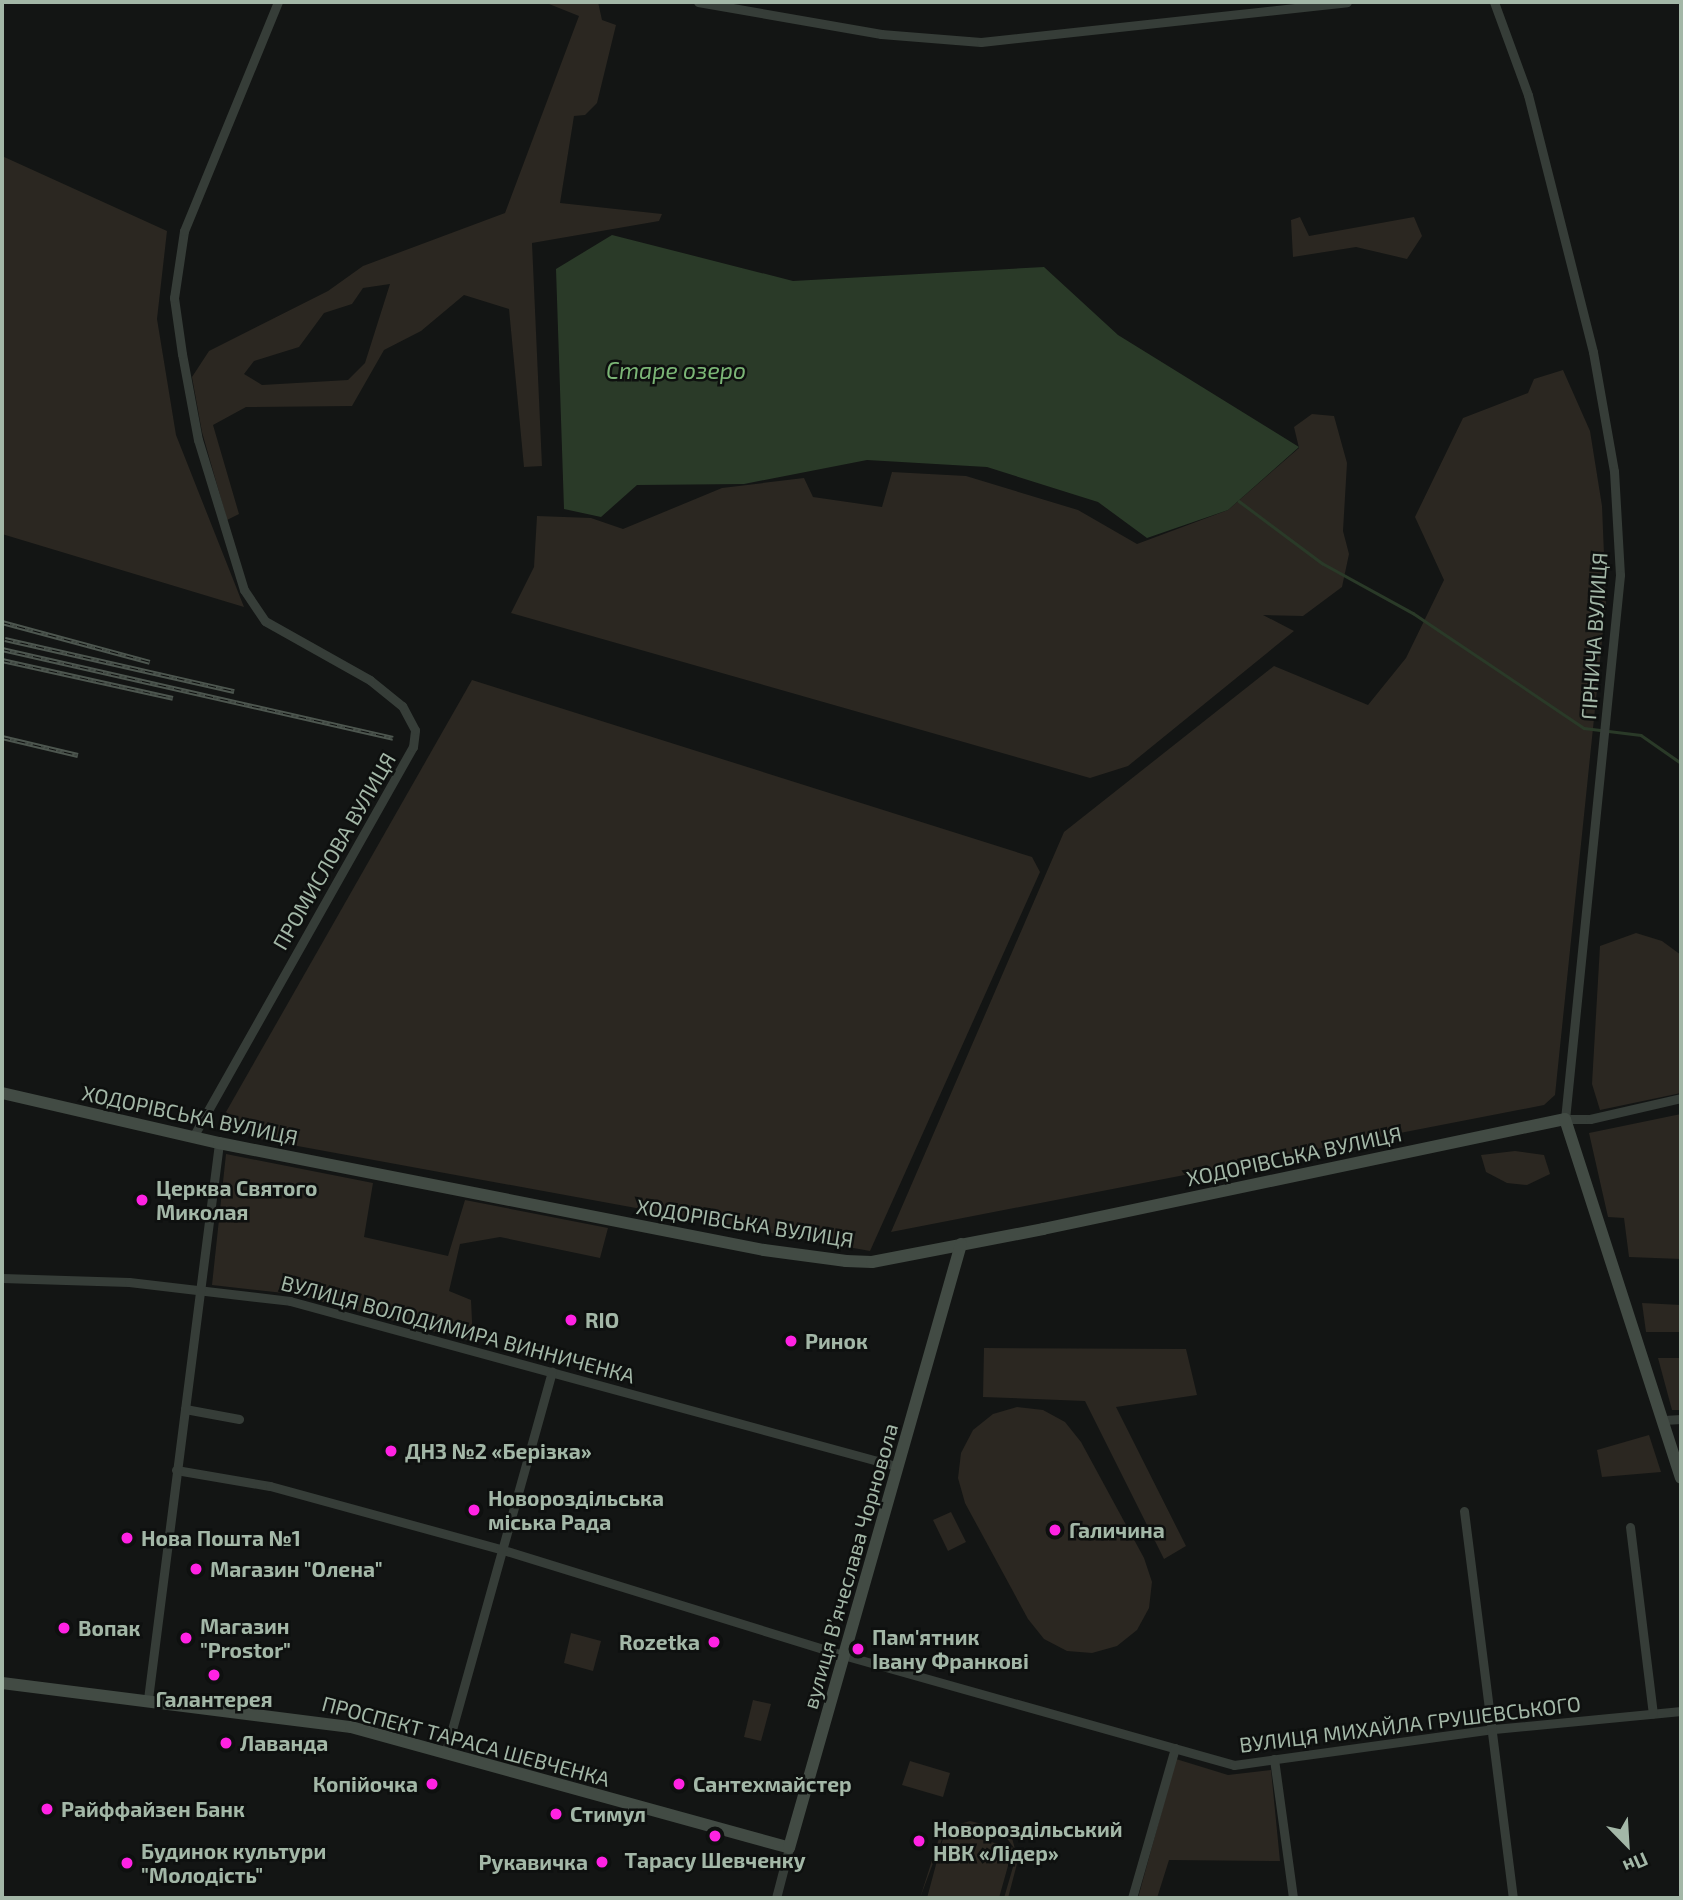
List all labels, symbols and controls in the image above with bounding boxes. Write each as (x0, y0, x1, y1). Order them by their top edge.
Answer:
water label: Старе озеро (606, 356, 746, 384)
street label: ГІРНИЧА ВУЛИЦЯ (1576, 551, 1612, 721)
street label: ПРОМИСЛОВА ВУЛИЦЯ (267, 748, 401, 954)
street label: ХОДОРІВСЬКА ВУЛИЦЯ (80, 1080, 300, 1150)
street label: ХОДОРІВСЬКА ВУЛИЦЯ (1184, 1121, 1404, 1191)
place label: Церква Святого Миколая (156, 1175, 318, 1225)
marker: Церква Святого Миколая (134, 1192, 150, 1208)
street label: ХОДОРІВСЬКА ВУЛИЦЯ (634, 1193, 856, 1253)
street label: ВУЛИЦЯ ВОЛОДИМИРА ВИННИЧЕНКА (278, 1270, 638, 1388)
place label: RIO (585, 1307, 619, 1333)
marker: RIO (563, 1312, 579, 1328)
place label: Ринок (805, 1328, 868, 1354)
marker: Ринок (783, 1333, 799, 1349)
street label: вулиця Вʼячеслава Чорновола (797, 1420, 903, 1712)
place label: ДНЗ №2 «Берізка» (405, 1438, 592, 1464)
marker: ДНЗ №2 «Берізка» (383, 1443, 399, 1459)
place label: Новороздільська міська Рада (488, 1485, 664, 1535)
marker: Новороздільська міська Рада (466, 1502, 482, 1518)
place label: Галичина (1069, 1517, 1165, 1543)
marker: Галичина (1047, 1522, 1063, 1538)
place label: Нова Пошта №1 (141, 1525, 301, 1551)
marker: Нова Пошта №1 (119, 1530, 135, 1546)
place label: Магазин "Олена" (210, 1556, 383, 1582)
marker: Магазин "Олена" (188, 1561, 204, 1577)
place label: Магазин "Prostor" (200, 1613, 291, 1663)
place label: Вопак (78, 1615, 140, 1641)
marker: Вопак (56, 1620, 72, 1636)
place label: Пам'ятник Івану Франкові (872, 1624, 1029, 1674)
place label: Rozetka (619, 1629, 700, 1655)
marker: Магазин "Prostor" (178, 1630, 194, 1646)
marker: Rozetka (706, 1634, 722, 1650)
marker: Пам'ятник Івану Франкові (850, 1641, 866, 1657)
marker: Галантерея (206, 1667, 222, 1683)
place label: Галантерея (155, 1686, 273, 1712)
street label: ПРОСПЕКТ ТАРАСА ШЕВЧЕНКА (319, 1690, 613, 1792)
street label: ВУЛИЦЯ МИХАЙЛА ГРУШЕВСЬКОГО (1238, 1691, 1582, 1757)
place label: Лаванда (240, 1730, 328, 1756)
marker: Лаванда (218, 1735, 234, 1751)
place label: Копійочка (313, 1771, 418, 1797)
place label: Сантехмайстер (693, 1771, 852, 1797)
marker: Копійочка (424, 1776, 440, 1792)
marker: Сантехмайстер (671, 1776, 687, 1792)
place label: Райффайзен Банк (61, 1796, 245, 1822)
marker: Райффайзен Банк (39, 1801, 55, 1817)
place label: Стимул (570, 1801, 646, 1827)
marker: Стимул (548, 1806, 564, 1822)
north arrow (1592, 1809, 1662, 1879)
place label: Новороздільський НВК «Лідер» (933, 1816, 1123, 1866)
marker: Тарасу Шевченку (707, 1828, 723, 1844)
marker: Новороздільський НВК «Лідер» (911, 1833, 927, 1849)
place label: Будинок культури "Молодість" (141, 1838, 326, 1888)
place label: Тарасу Шевченку (624, 1847, 806, 1873)
text: Пн (1620, 1848, 1652, 1879)
place label: Рукавичка (478, 1849, 588, 1875)
marker: Рукавичка (594, 1854, 610, 1870)
marker: Будинок культури "Молодість" (119, 1855, 135, 1871)

